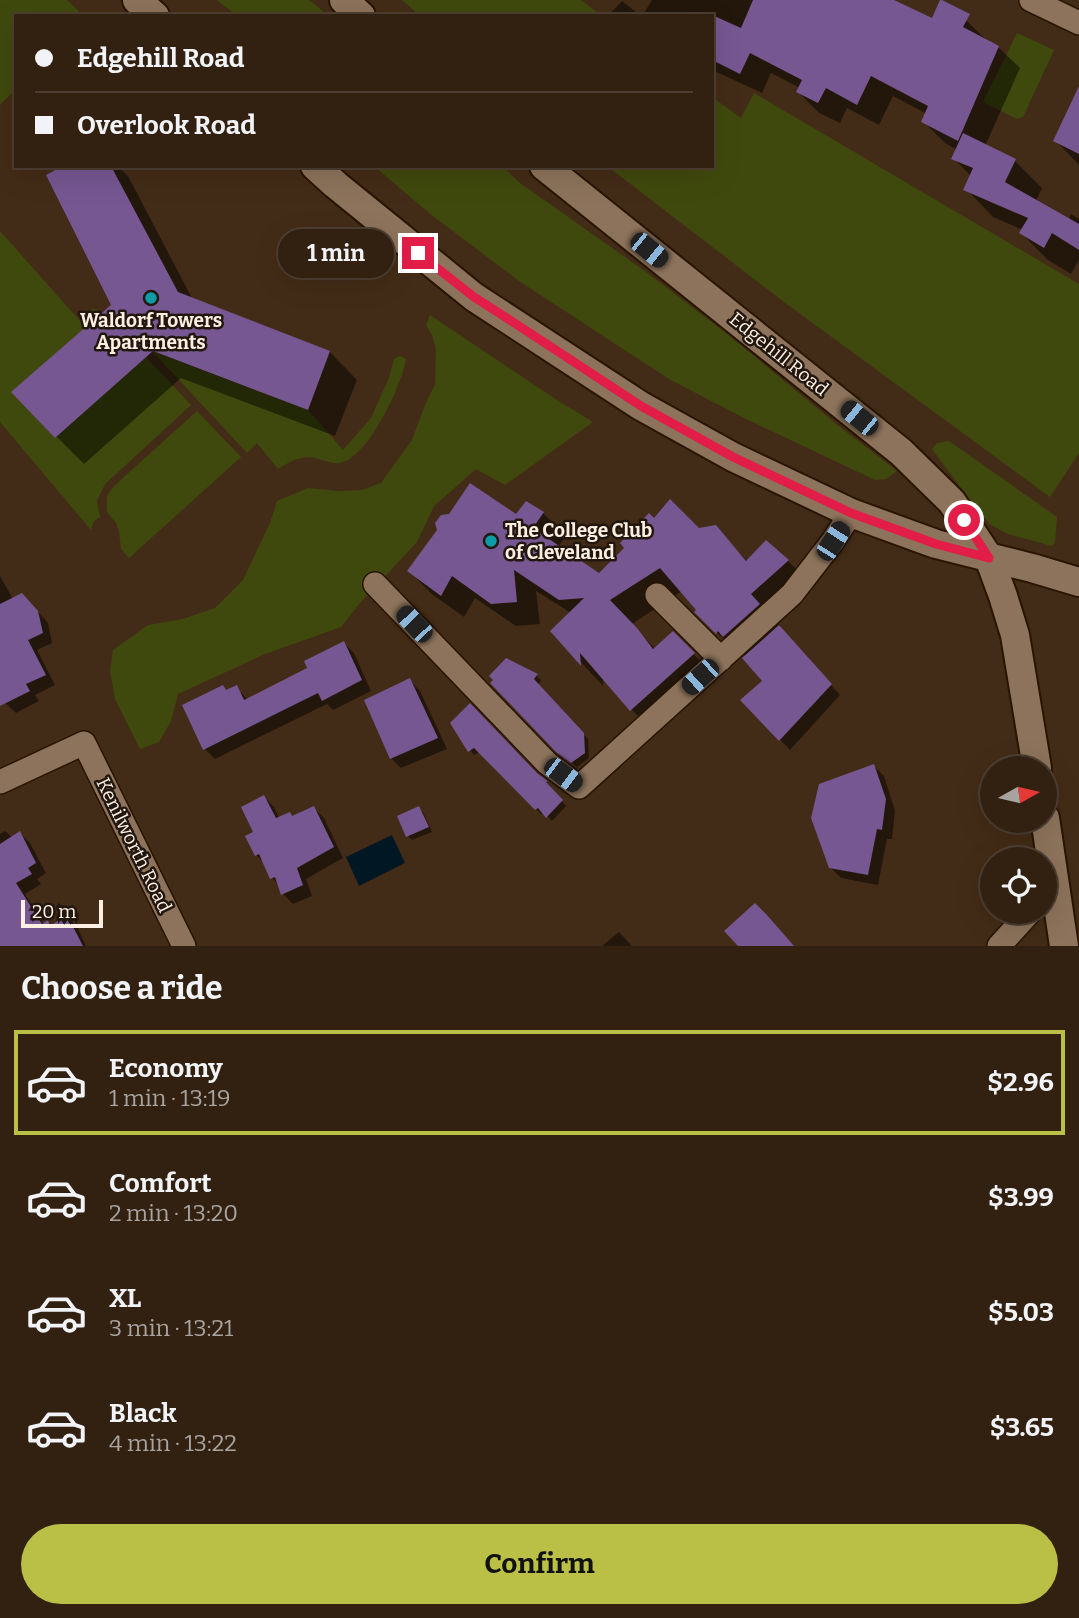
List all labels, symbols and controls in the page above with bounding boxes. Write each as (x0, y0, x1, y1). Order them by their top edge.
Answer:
text: Edgehill Road (77, 43, 245, 74)
text: Overlook Road (77, 110, 256, 141)
callout: 1 min (278, 229, 394, 278)
car (627, 229, 672, 271)
route end (402, 237, 434, 269)
text: 1 min (307, 239, 365, 267)
marker: Waldorf Towers Apartments (143, 290, 159, 306)
street label: Edgehill Road (725, 307, 833, 401)
place label: Waldorf Towers Apartments (80, 309, 222, 354)
car (837, 397, 882, 439)
route start (948, 504, 980, 536)
car (813, 518, 854, 564)
place label: The College Club of Cleveland (505, 519, 652, 564)
marker: The College Club of Cleveland (483, 533, 499, 549)
car (392, 602, 437, 646)
car (678, 655, 723, 699)
car (540, 754, 587, 796)
north arrow (980, 756, 1057, 833)
map controls (980, 756, 1057, 924)
street label: Kenilworth Road (91, 774, 177, 916)
button: locate (980, 847, 1057, 924)
scale bar (21, 897, 103, 929)
text: 20 m (32, 900, 76, 923)
text: Choose a ride (21, 969, 222, 1007)
icon: car (25, 1051, 88, 1114)
text: Economy (109, 1053, 223, 1084)
text: $2.96 (987, 1067, 1054, 1098)
text: 1 min · 13:19 (109, 1084, 230, 1112)
icon: car (25, 1166, 88, 1229)
text: Comfort (109, 1168, 212, 1199)
text: $3.99 (988, 1182, 1054, 1213)
text: 2 min · 13:20 (109, 1199, 238, 1227)
icon: car (25, 1281, 88, 1344)
text: XL (109, 1283, 141, 1314)
text: $5.03 (988, 1297, 1054, 1328)
text: 3 min · 13:21 (109, 1314, 233, 1342)
icon: car (25, 1396, 88, 1459)
text: Black (109, 1398, 177, 1429)
text: $3.65 (990, 1412, 1054, 1443)
text: 4 min · 13:22 (109, 1429, 237, 1457)
button: Confirm (21, 1524, 1058, 1604)

